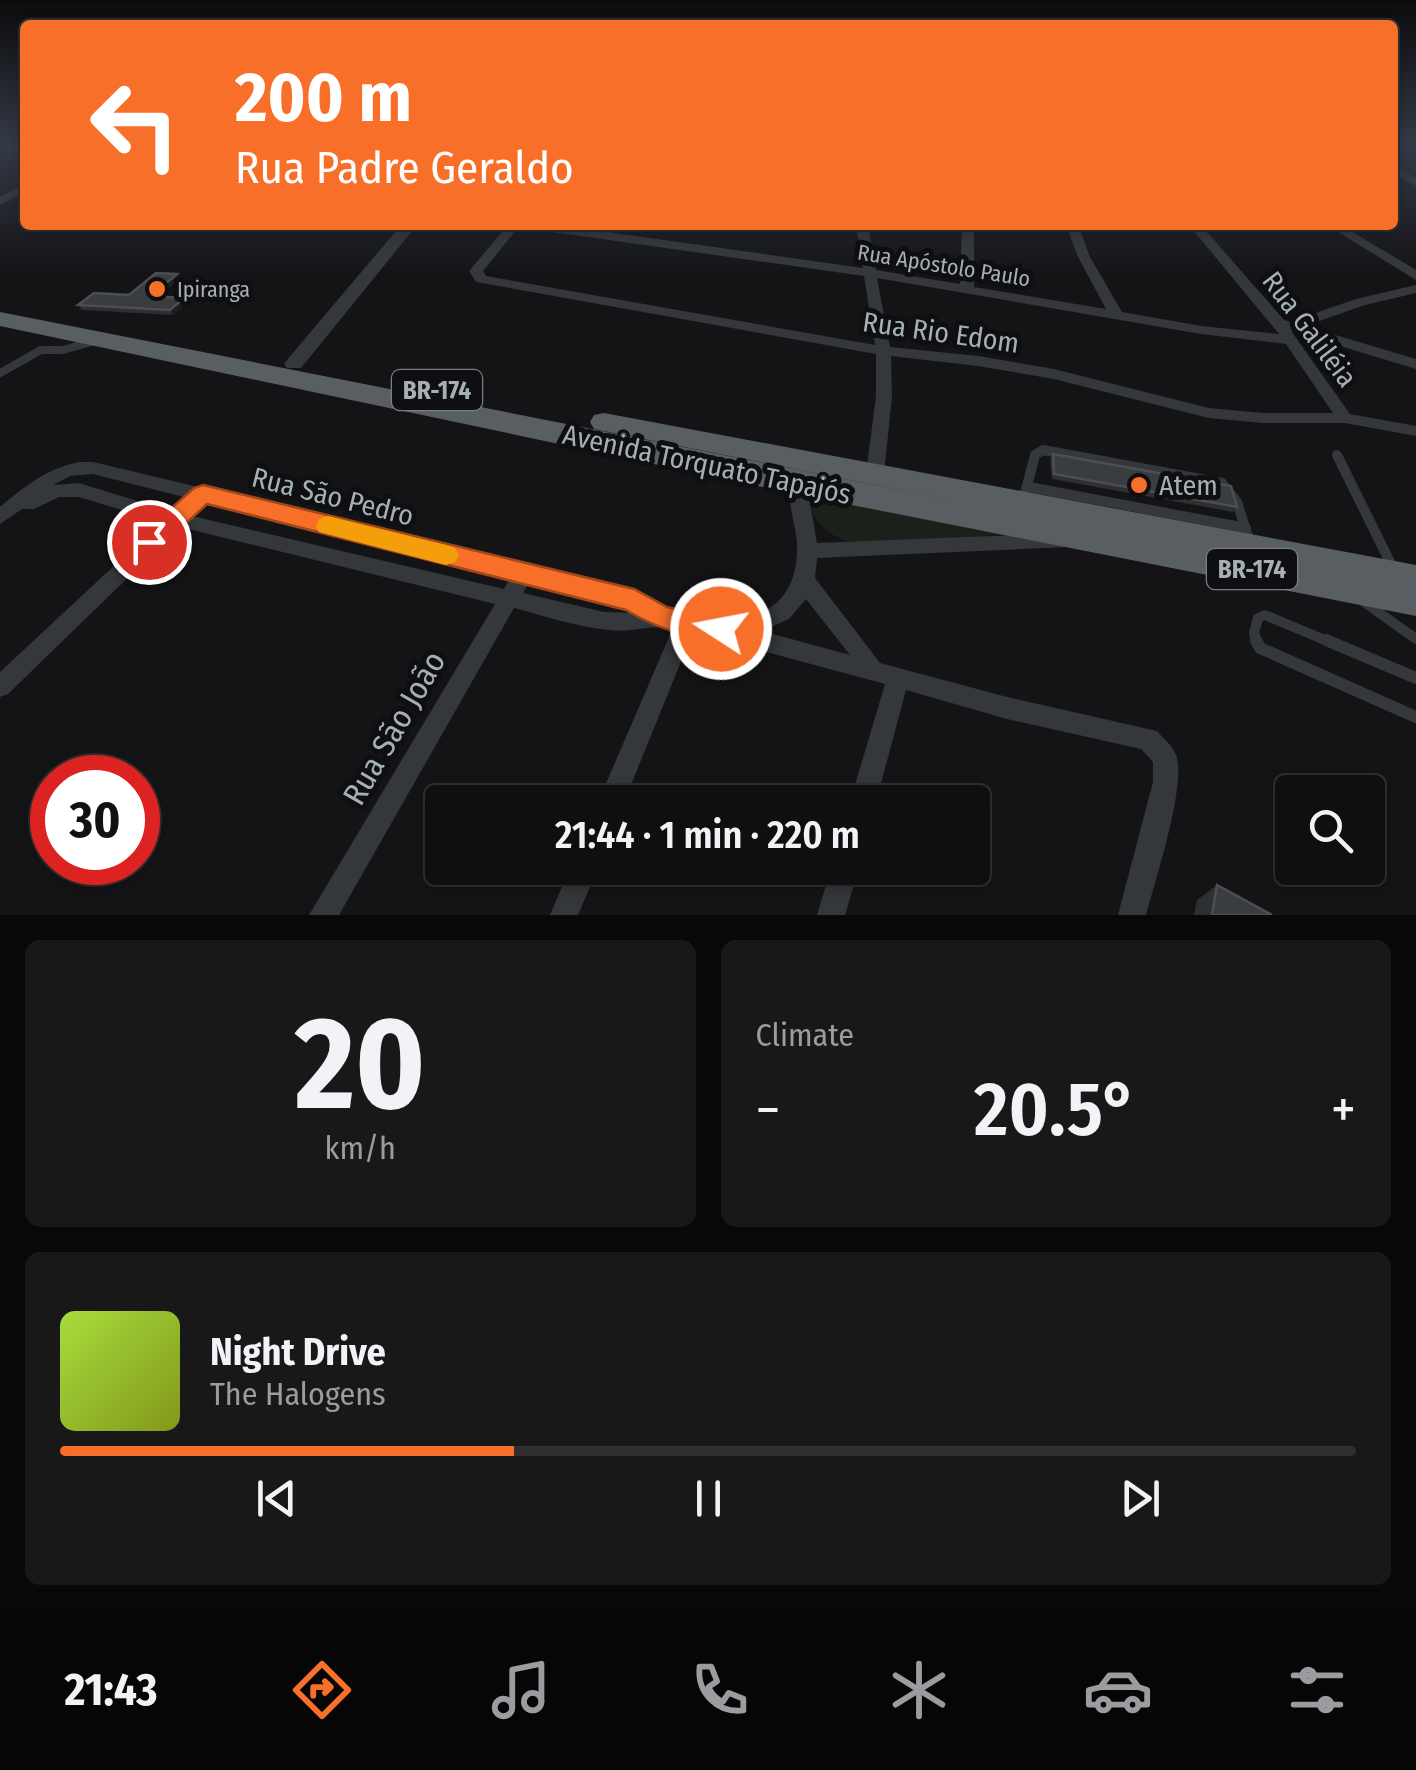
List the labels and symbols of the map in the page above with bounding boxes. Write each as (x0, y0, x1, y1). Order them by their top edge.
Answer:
street label: Rua Apóstolo Paulo (856, 239, 1032, 292)
street label: Rua Galiléia (1255, 265, 1364, 394)
place label: Ipiranga (177, 276, 250, 303)
marker: Ipiranga (146, 278, 168, 300)
street label: Rua Rio Edom (861, 305, 1021, 360)
road number: BR-174 (392, 370, 482, 410)
street label: Avenida Torquato Tapajós (560, 418, 854, 511)
street label: Rua São Pedro (249, 460, 417, 533)
place label: Atem (1159, 469, 1218, 502)
marker: Atem (1128, 474, 1150, 496)
pin (107, 500, 192, 585)
road number: BR-174 (1207, 549, 1297, 589)
position arrow (669, 577, 773, 681)
street label: Rua São João (335, 644, 453, 812)
speed limit sign: 30 (30, 755, 160, 885)

